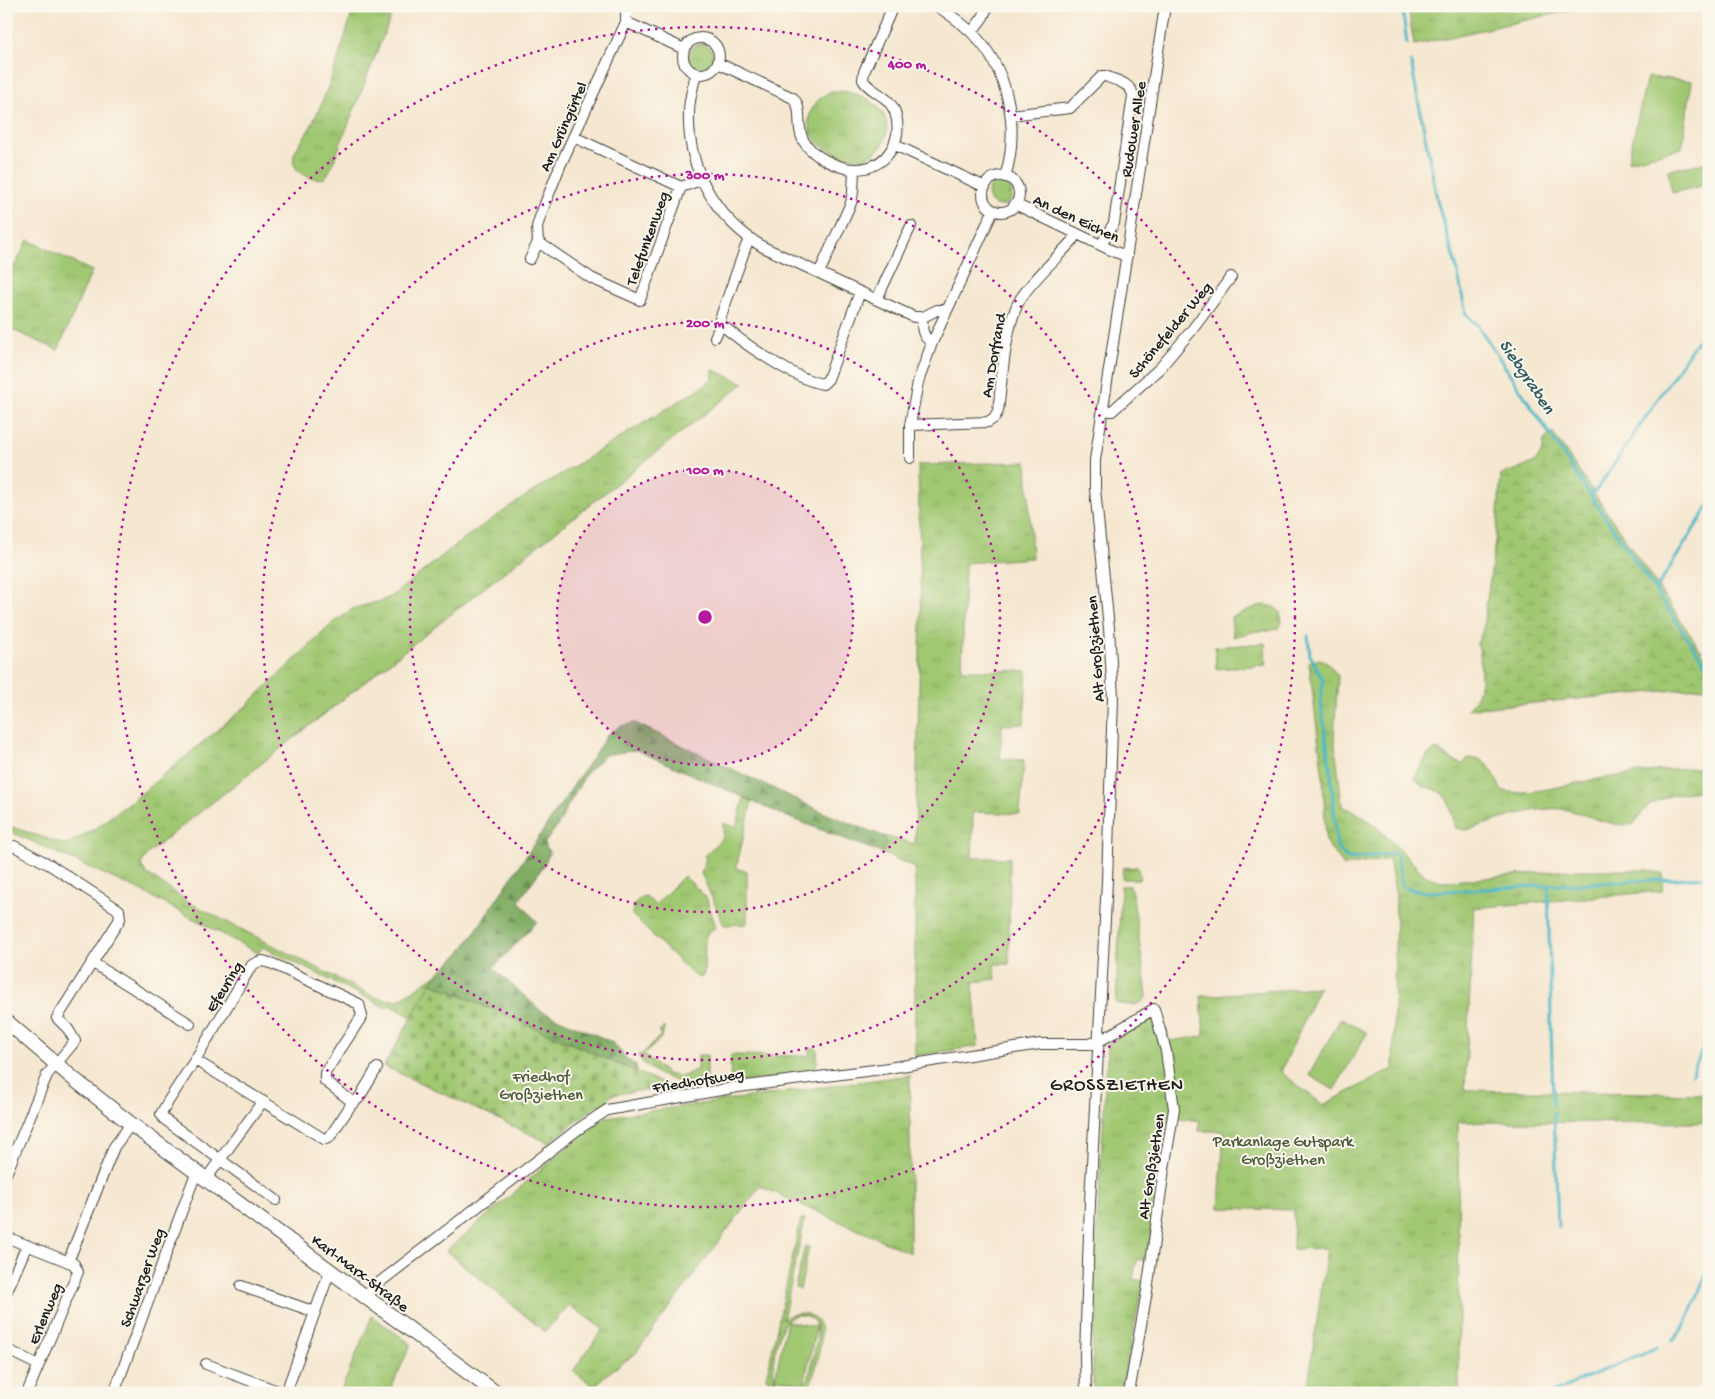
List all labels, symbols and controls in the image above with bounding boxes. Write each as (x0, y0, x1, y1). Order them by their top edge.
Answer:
text: 400 m (887, 56, 927, 74)
street label: Am Grüngürtel (537, 80, 593, 175)
street label: Rudower Allee (1119, 80, 1153, 179)
text: 300 m (684, 167, 725, 185)
street label: Telefunkenweg (623, 189, 675, 290)
street label: An den Eichen (1029, 192, 1122, 249)
street label: Schönefelder Weg (1126, 279, 1218, 383)
street label: Am Dorfrand (979, 310, 1012, 399)
text: 200 m (686, 315, 725, 333)
water label: Siebgraben (1493, 336, 1559, 419)
text: 100 m (685, 462, 724, 480)
street label: Alt Großziethen (1084, 594, 1111, 703)
centre of rings (696, 608, 714, 626)
street label: Efeuring (203, 959, 249, 1017)
street label: Friedhofsweg (650, 1066, 746, 1099)
park label: Friedhof Großziethen (499, 1069, 583, 1106)
district label: GROSSZIETHEN (1050, 1075, 1184, 1098)
street label: Alt Großziethen (1136, 1112, 1171, 1221)
park label: Parkanlage Gutspark Großziethen (1212, 1134, 1355, 1171)
street label: Schwarzer Weg (118, 1226, 171, 1330)
street label: Karl-Marx-Straße (306, 1232, 412, 1318)
street label: Erlenweg (26, 1281, 69, 1348)

